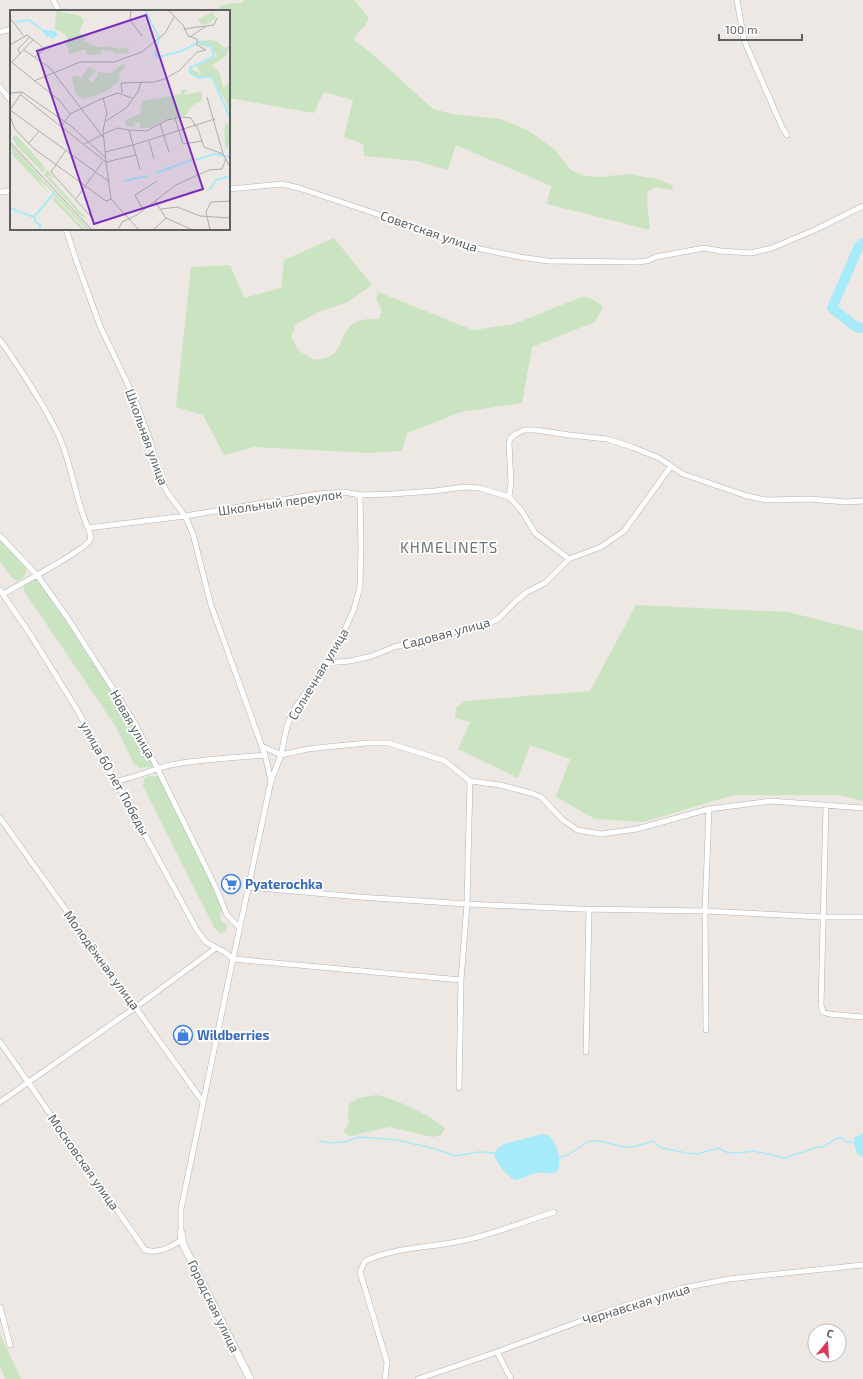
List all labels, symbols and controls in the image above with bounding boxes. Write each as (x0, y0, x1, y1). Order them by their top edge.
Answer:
inset map (10, 10, 230, 230)
scale bar (719, 16, 802, 42)
text: 100 m (725, 22, 757, 36)
street label: Советская улица (378, 207, 480, 255)
street label: Школьная улица (122, 387, 172, 487)
street label: Школьный переулок (217, 485, 343, 519)
district label: KHMELINETS (400, 538, 498, 556)
street label: Садовая улица (400, 614, 492, 652)
street label: Солнечная улица (284, 625, 352, 723)
street label: Новая улица (107, 687, 159, 761)
street label: улица 60 лет Победы (77, 718, 153, 838)
supermarket icon: Pyaterochka (220, 873, 242, 895)
place label: Pyaterochka (245, 876, 323, 892)
street label: Молодёжная улица (61, 907, 143, 1013)
shop icon: Wildberries (172, 1024, 194, 1046)
place label: Wildberries (197, 1027, 269, 1043)
street label: Московская улица (45, 1111, 123, 1213)
street label: Городская улица (185, 1257, 243, 1355)
street label: Чернавская улица (580, 1280, 692, 1328)
north arrow (807, 1323, 847, 1363)
text: С (825, 1326, 836, 1340)

